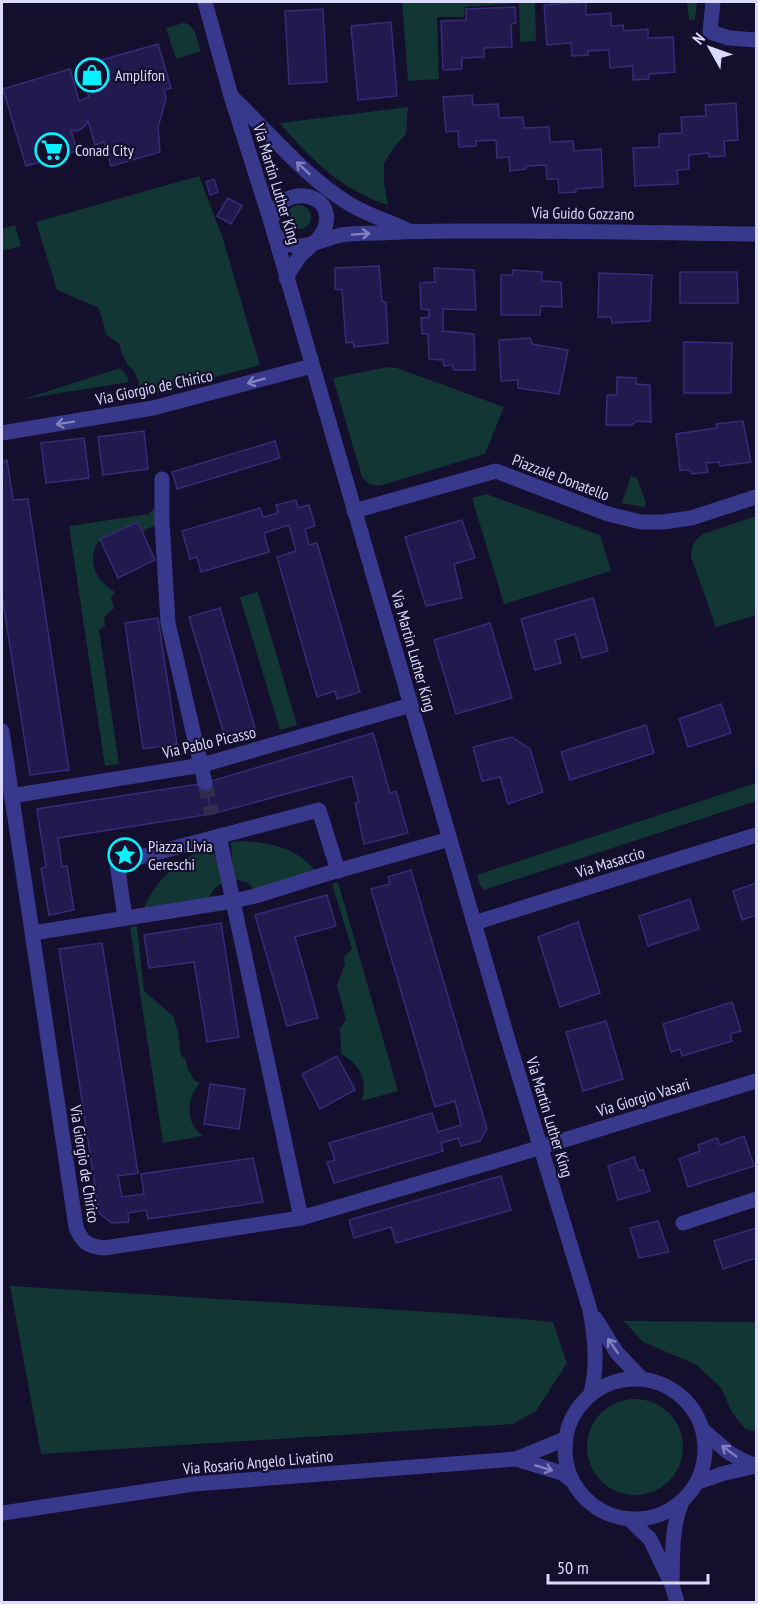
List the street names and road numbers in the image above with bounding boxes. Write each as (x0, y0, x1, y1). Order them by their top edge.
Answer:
street label: Via Martin Luther King (249, 120, 305, 247)
street label: Via Guido Gozzano (531, 202, 635, 224)
street label: Via Giorgio de Chirico (93, 365, 214, 409)
street label: Piazzale Donatello (509, 449, 613, 505)
street label: Via Martin Luther King (387, 587, 441, 714)
street label: Via Pablo Picasso (159, 722, 258, 763)
street label: Via Masaccio (572, 842, 647, 882)
street label: Via Martin Luther King (522, 1053, 578, 1180)
street label: Via Giorgio Vasari (593, 1073, 692, 1121)
street label: Via Giorgio de Chirico (66, 1103, 104, 1224)
street label: Via Rosario Angelo Livatino (181, 1445, 334, 1479)

